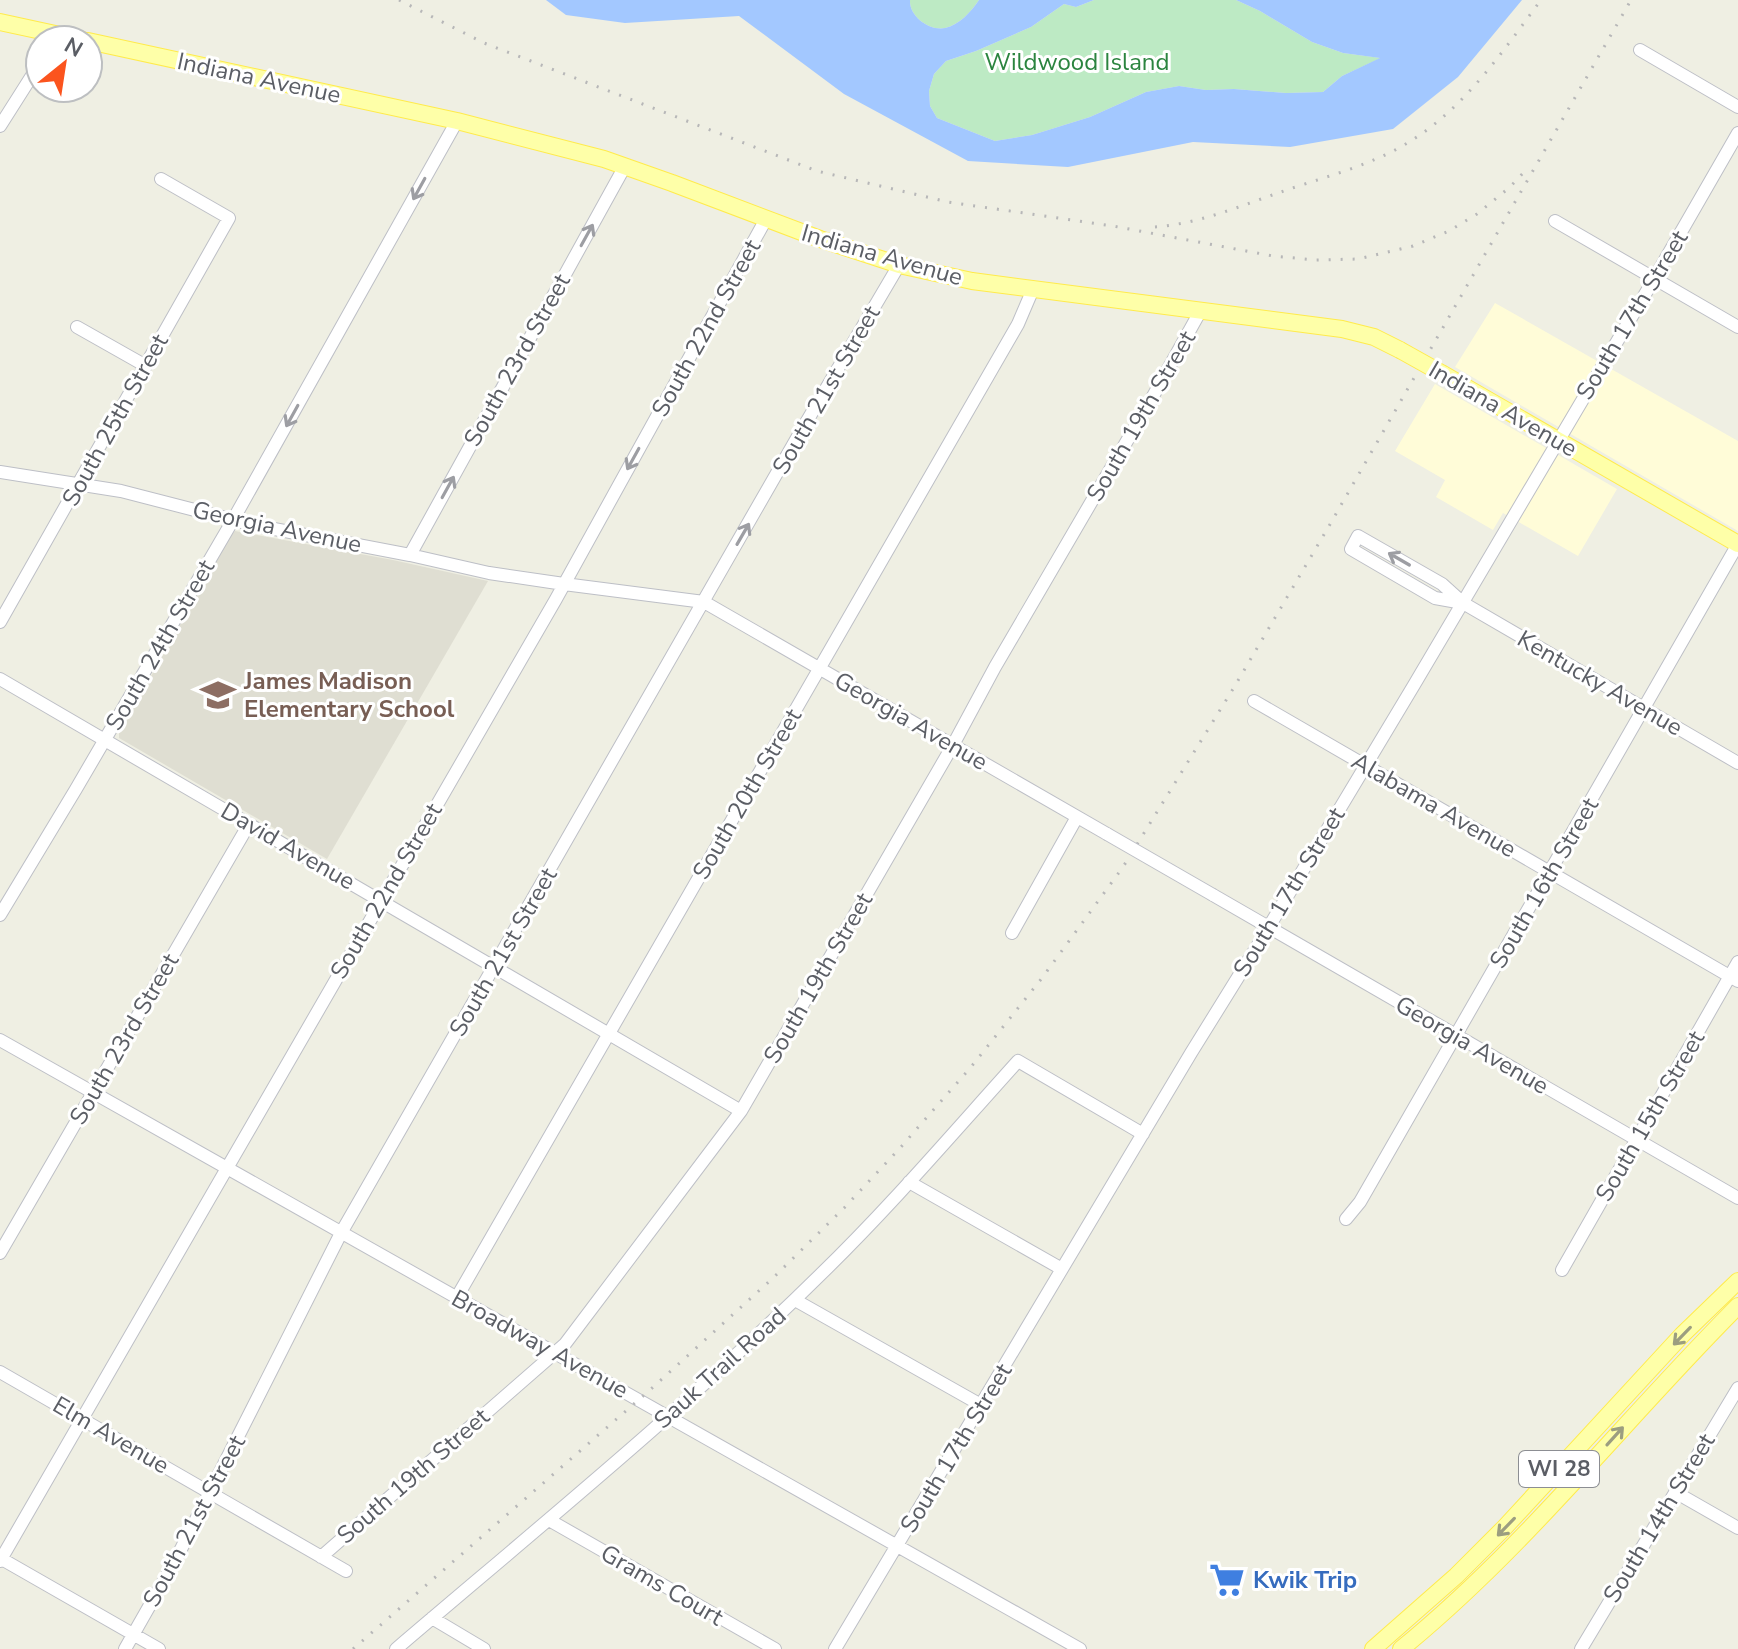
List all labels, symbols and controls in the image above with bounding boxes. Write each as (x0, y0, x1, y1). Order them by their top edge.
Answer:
north arrow (24, 24, 104, 104)
text: N (59, 30, 88, 65)
street label: Indiana Avenue (174, 45, 344, 111)
park label: Wildwood Island (985, 46, 1169, 78)
one-way arrow (411, 177, 427, 201)
street label: Indiana Avenue (798, 217, 966, 293)
one-way arrow (580, 223, 595, 247)
street label: South 17th Street (1569, 224, 1696, 406)
street label: South 22nd Street (644, 233, 768, 422)
street label: South 23rd Street (456, 267, 578, 452)
street label: South 21st Street (765, 299, 888, 480)
street label: South 19th Street (1079, 324, 1203, 507)
street label: South 25th Street (54, 328, 176, 512)
street label: Indiana Avenue (1423, 354, 1583, 464)
one-way arrow (284, 404, 300, 427)
one-way arrow (625, 447, 641, 470)
one-way arrow (440, 476, 456, 499)
street label: Georgia Avenue (189, 493, 365, 561)
one-way arrow (735, 523, 751, 546)
one-way arrow (1388, 551, 1411, 567)
street label: South 24th Street (98, 553, 222, 736)
street label: Kentucky Avenue (1512, 623, 1688, 743)
street label: Georgia Avenue (828, 664, 994, 778)
place label: James Madison Elementary School (243, 665, 455, 725)
school or university icon: James Madison Elementary School (199, 676, 237, 714)
street label: South 20th Street (685, 702, 809, 885)
street label: Alabama Avenue (1346, 745, 1522, 865)
street label: South 16th Street (1482, 791, 1606, 974)
street label: David Avenue (215, 795, 361, 897)
street label: South 22nd Street (323, 797, 450, 985)
street label: South 17th Street (1226, 801, 1353, 983)
street label: South 21st Street (442, 861, 565, 1042)
street label: South 19th Street (756, 886, 880, 1069)
street label: South 23rd Street (62, 947, 186, 1130)
street label: Georgia Avenue (1389, 988, 1555, 1102)
street label: South 15th Street (1588, 1024, 1712, 1207)
street label: Broadway Avenue (446, 1282, 634, 1406)
street label: Sauk Trail Road (647, 1300, 793, 1436)
one-way arrow (1673, 1326, 1692, 1346)
street label: South 17th Street (893, 1357, 1020, 1539)
street label: Elm Avenue (47, 1389, 175, 1481)
street label: South 19th Street (330, 1400, 496, 1551)
street label: South 14th Street (1596, 1427, 1723, 1609)
one-way arrow (1605, 1427, 1623, 1447)
street label: South 21st Street (135, 1429, 253, 1612)
road number: WI 28 (1519, 1451, 1599, 1487)
one-way arrow (1496, 1517, 1515, 1537)
street label: Grams Court (595, 1537, 730, 1633)
supermarket icon: Kwik Trip (1208, 1561, 1246, 1599)
place label: Kwik Trip (1253, 1564, 1357, 1596)

